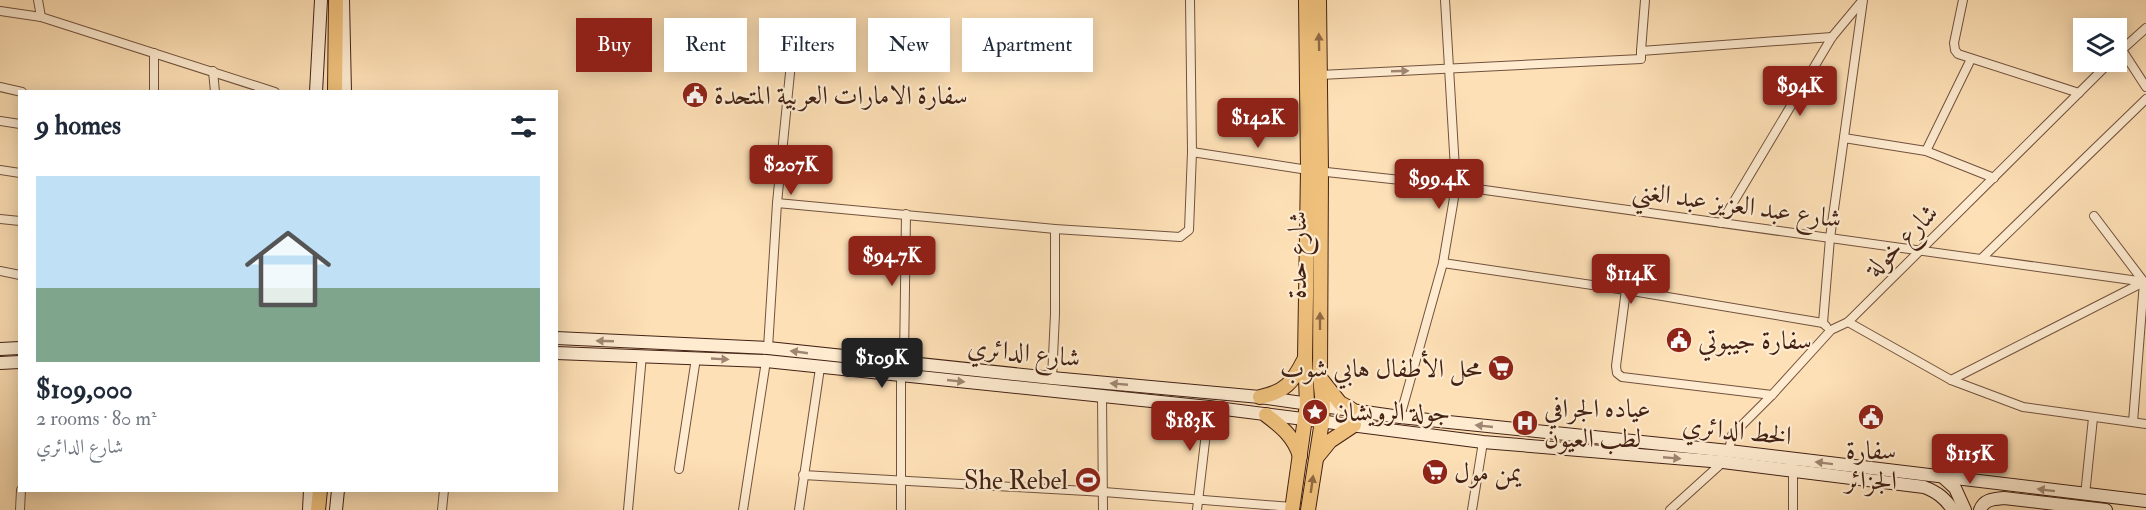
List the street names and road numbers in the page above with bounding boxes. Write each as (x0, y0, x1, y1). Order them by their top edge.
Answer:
street label: شارع عبد العزيز عبد الغني (1629, 174, 1843, 242)
street label: شارع خولة (1857, 197, 1949, 289)
street label: شارع حدة (1282, 211, 1319, 299)
street label: شارع الدائري (965, 331, 1082, 380)
street label: الخط الدائري (1680, 409, 1793, 457)

